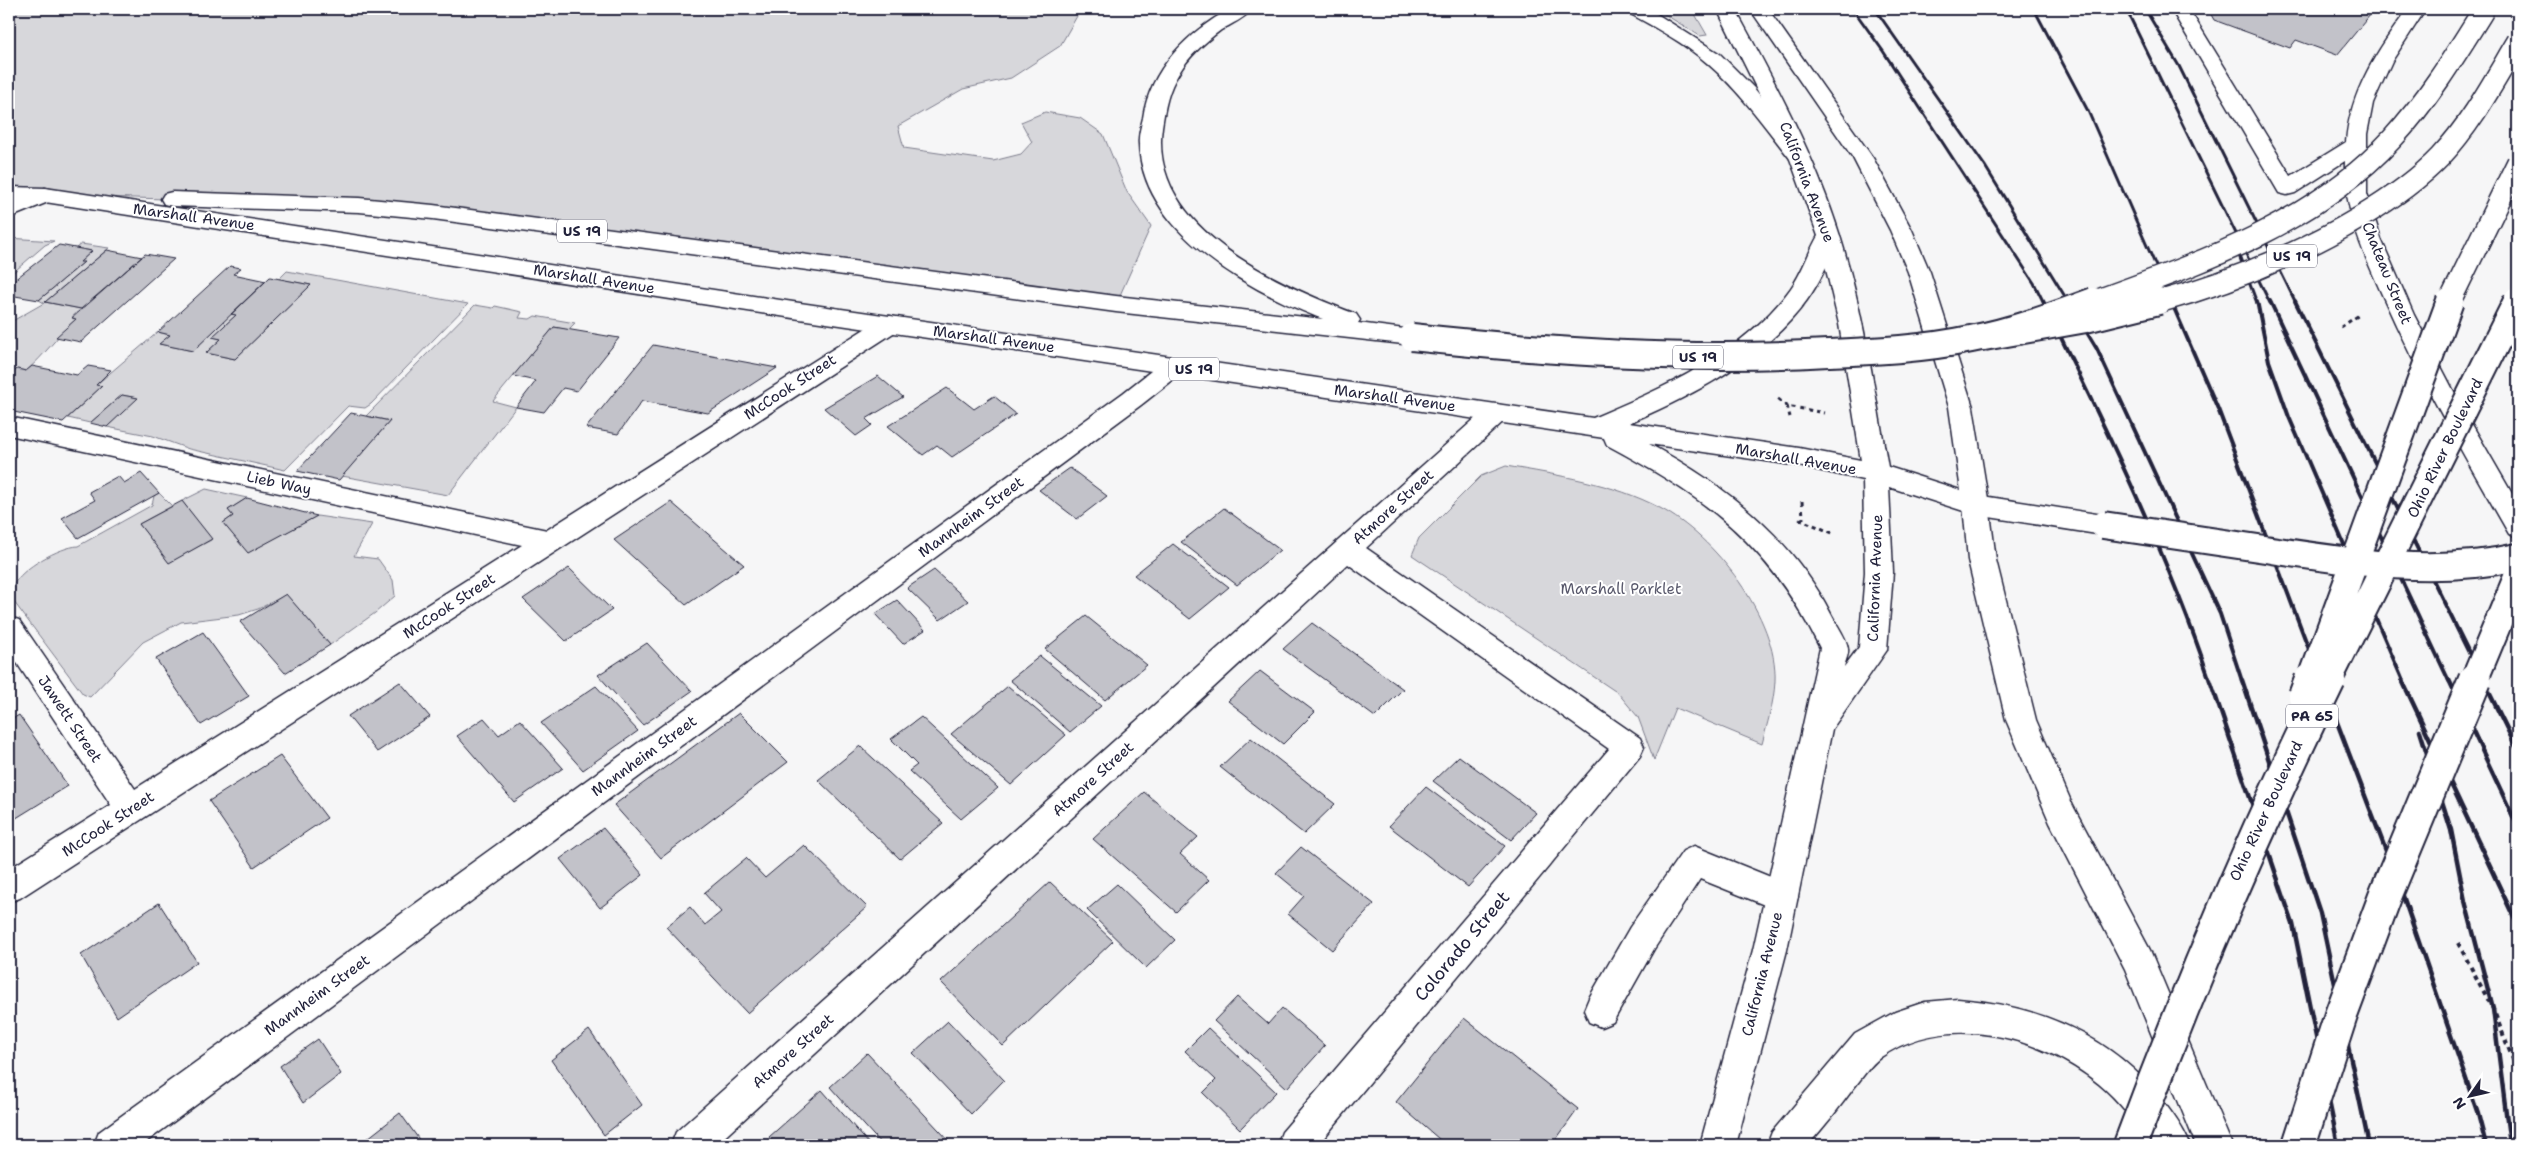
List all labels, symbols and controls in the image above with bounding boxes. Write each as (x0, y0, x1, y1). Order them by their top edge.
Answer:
street label: California Avenue (1775, 119, 1839, 245)
street label: Marshall Avenue (132, 199, 256, 235)
street label: Chateau Street (2357, 219, 2417, 327)
road number: US 19 (557, 220, 607, 242)
road number: US 19 (2267, 245, 2317, 268)
street label: Marshall Avenue (532, 260, 656, 298)
street label: Marshall Avenue (932, 321, 1056, 357)
road number: US 19 (1673, 346, 1723, 368)
street label: McCook Street (740, 350, 840, 424)
road number: US 19 (1169, 358, 1219, 380)
street label: Ohio River Boulevard (2403, 374, 2488, 521)
street label: Marshall Avenue (1333, 380, 1457, 416)
street label: Marshall Avenue (1734, 439, 1858, 479)
street label: Atmore Street (1348, 465, 1438, 549)
street label: Lieb Way (245, 466, 313, 500)
street label: Mannheim Street (914, 472, 1028, 562)
street label: California Avenue (1863, 514, 1887, 642)
street label: McCook Street (399, 569, 499, 643)
park label: Marshall Parklet (1561, 579, 1681, 599)
street label: Jawett Street (33, 672, 107, 766)
road number: PA 65 (2286, 704, 2338, 728)
street label: Mannheim Street (587, 711, 701, 801)
street label: Atmore Street (1048, 737, 1138, 821)
street label: Ohio River Boulevard (2225, 737, 2308, 884)
street label: McCook Street (58, 787, 158, 861)
street label: Colorado Street (1409, 886, 1515, 1006)
street label: California Avenue (1737, 910, 1787, 1038)
street label: Mannheim Street (260, 950, 374, 1040)
street label: Atmore Street (748, 1009, 838, 1093)
north arrow (2444, 1072, 2494, 1122)
text: N (2449, 1094, 2470, 1113)

